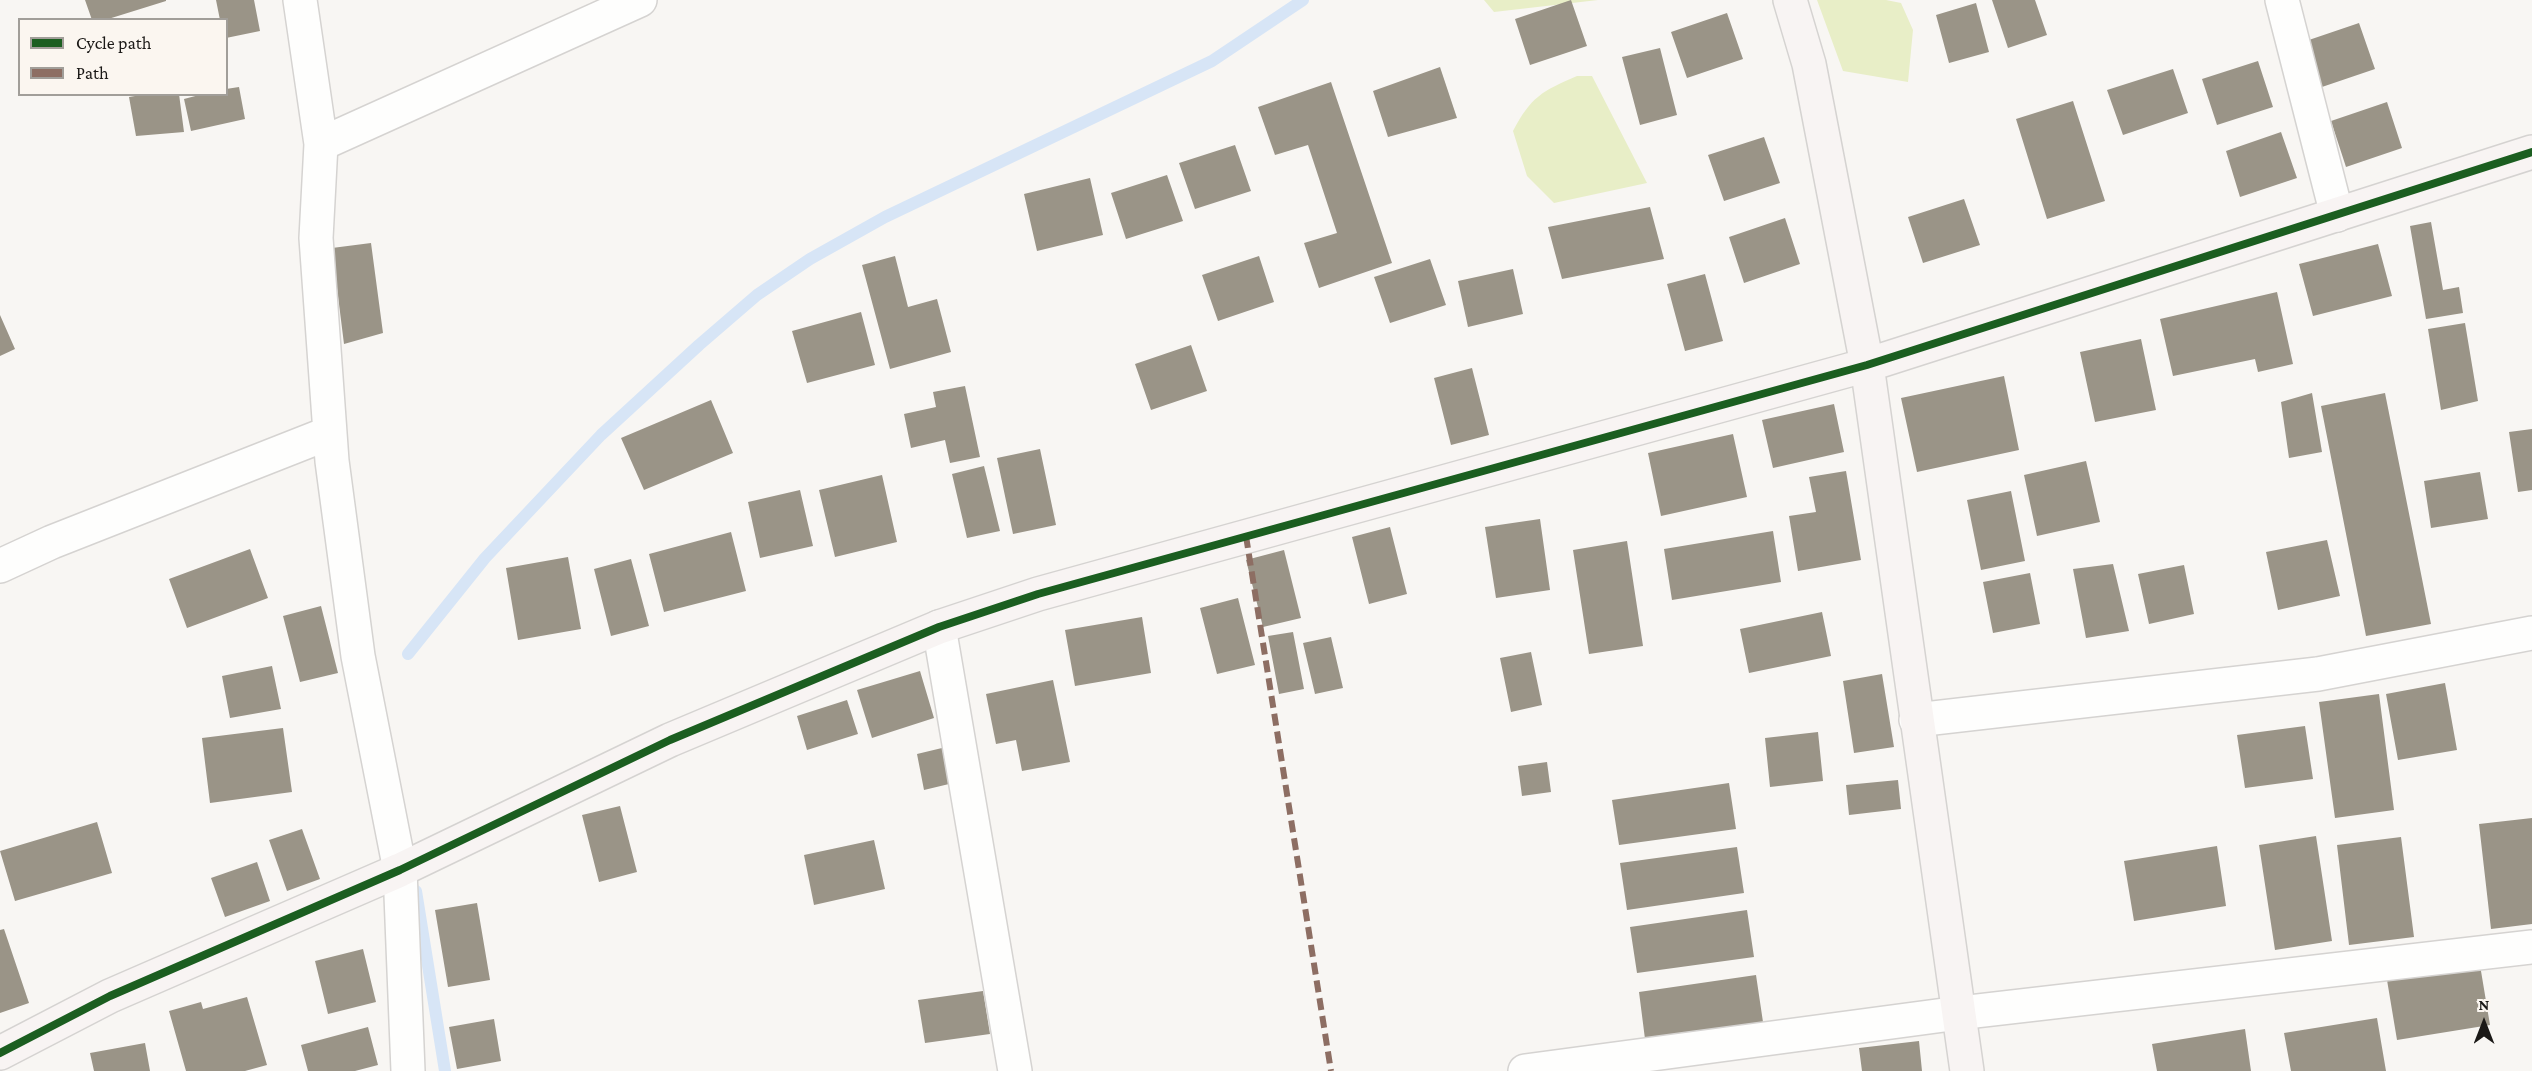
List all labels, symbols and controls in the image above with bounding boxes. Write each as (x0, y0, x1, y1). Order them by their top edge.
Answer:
legend (18, 18, 228, 96)
text: Cycle path (76, 33, 151, 53)
text: Path (76, 63, 109, 83)
north arrow (2454, 993, 2514, 1053)
text: N (2479, 996, 2489, 1013)

